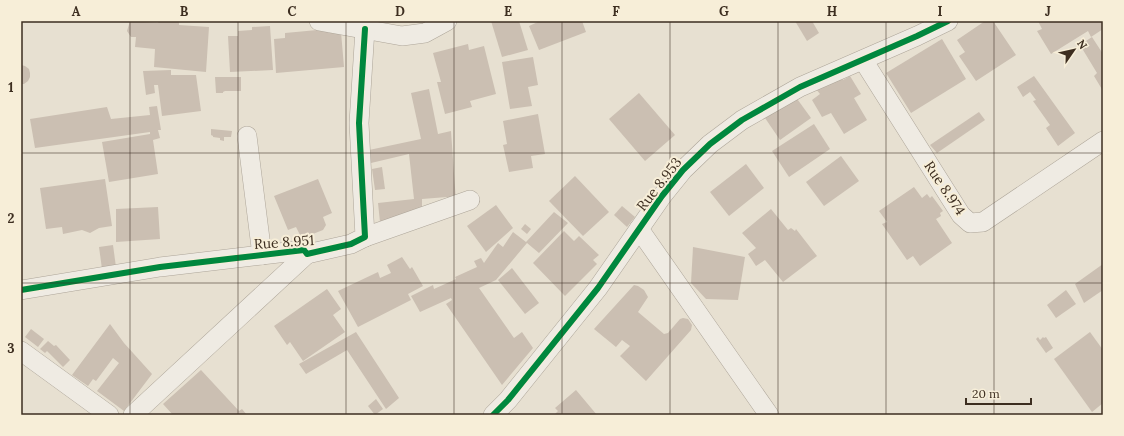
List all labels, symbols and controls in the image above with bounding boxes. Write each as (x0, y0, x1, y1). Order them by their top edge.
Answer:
text: A (72, 3, 81, 20)
text: B (180, 3, 189, 20)
text: C (288, 3, 297, 20)
text: D (395, 3, 405, 20)
text: E (504, 3, 512, 20)
text: F (612, 3, 620, 20)
text: G (719, 3, 729, 20)
text: H (827, 3, 837, 20)
text: I (937, 3, 943, 20)
text: J (1045, 3, 1051, 20)
north arrow (1054, 30, 1094, 70)
text: N (1074, 37, 1091, 52)
text: 1 (8, 79, 14, 96)
street label: Rue 8.953 (632, 153, 686, 214)
street label: Rue 8.974 (920, 158, 970, 219)
text: 2 (8, 210, 15, 227)
street label: Rue 8.951 (253, 231, 315, 253)
text: 3 (7, 340, 15, 357)
scale bar (966, 380, 1031, 406)
text: 20 m (972, 386, 1000, 401)

